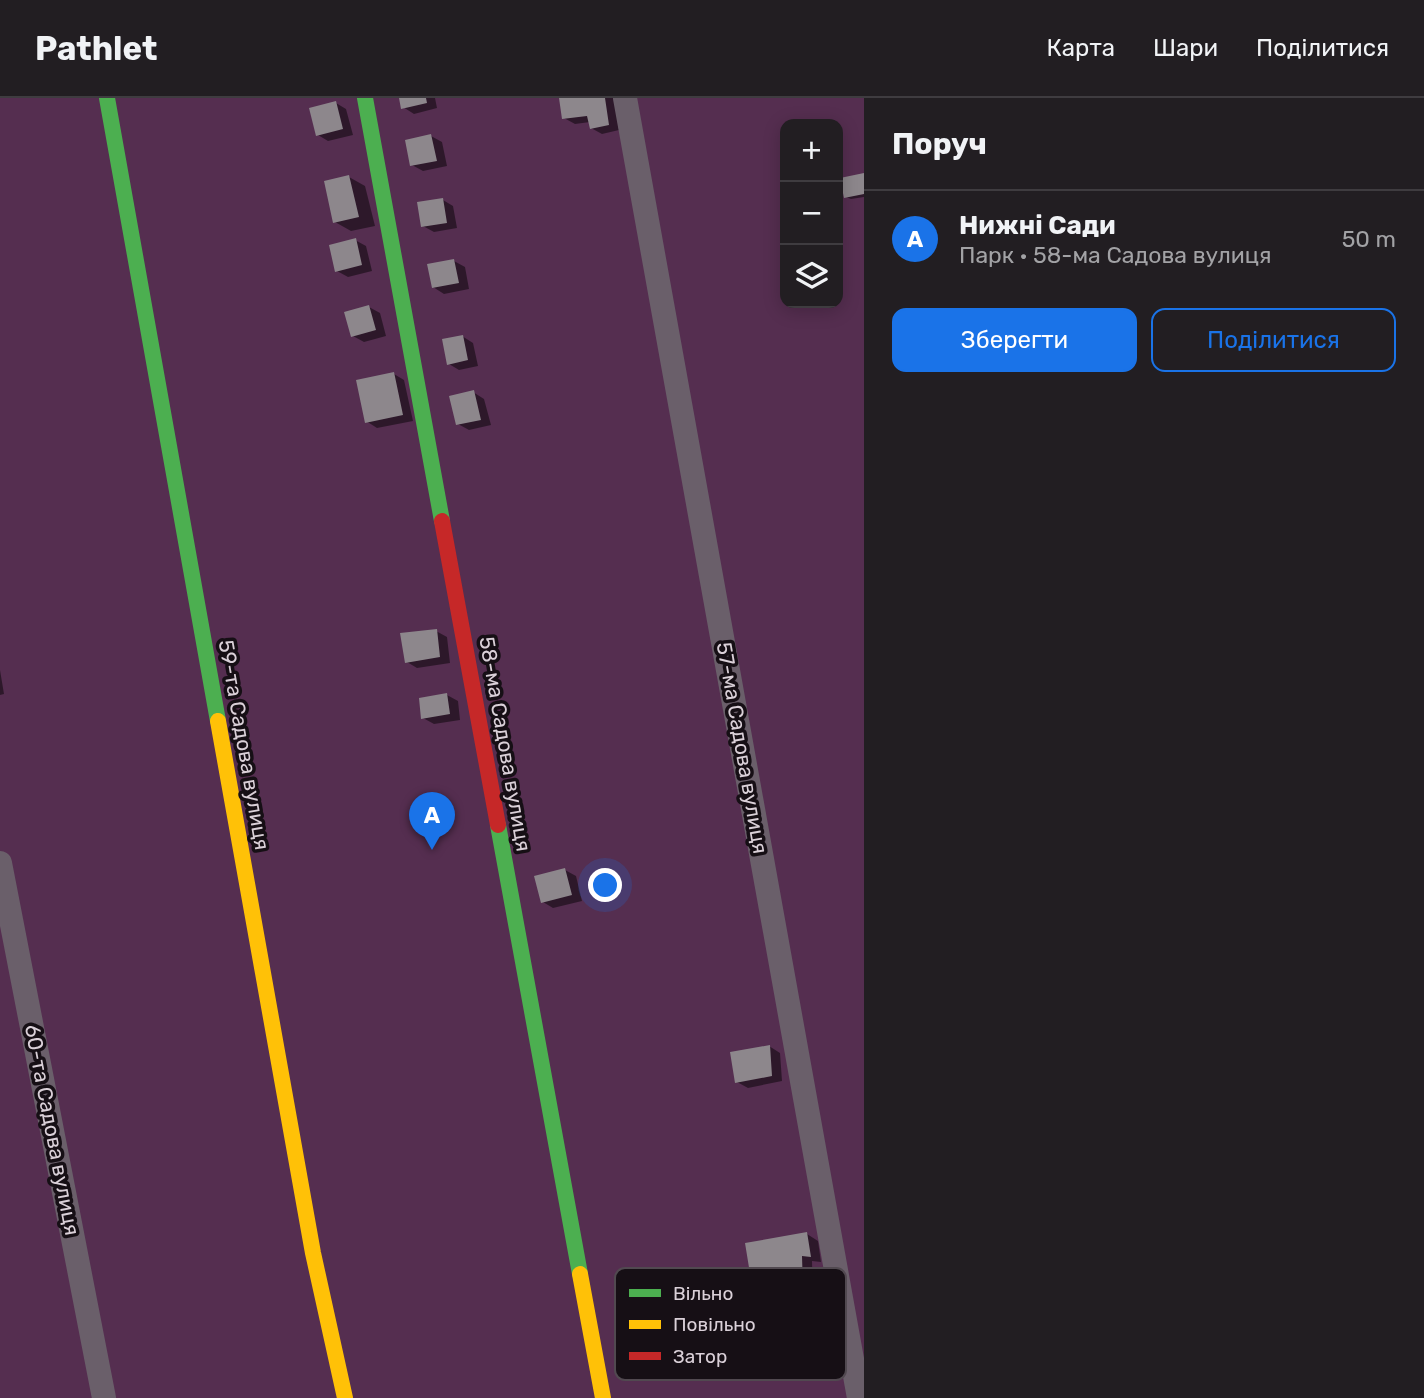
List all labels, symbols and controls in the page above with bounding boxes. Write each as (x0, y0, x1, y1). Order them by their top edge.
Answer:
text: Pathlet (35, 29, 158, 68)
text: Карта (1046, 34, 1115, 62)
text: Шари (1153, 34, 1218, 62)
text: Поділитися (1256, 34, 1389, 62)
map controls (780, 119, 843, 308)
button: + (780, 119, 843, 182)
text: Поруч (892, 126, 987, 162)
button: − (780, 182, 843, 245)
text: Нижні Сади (959, 210, 1116, 241)
text: A (907, 225, 923, 253)
text: 50 m (1342, 225, 1396, 253)
text: Парк · 58-ма Садова вулиця (959, 241, 1272, 269)
button: layers (780, 245, 843, 308)
button: Зберегти (892, 308, 1137, 372)
button: Поділитися (1151, 308, 1396, 372)
street label: 58-ма Садова вулиця (474, 634, 537, 853)
street label: 59-та Садова вулиця (214, 638, 275, 852)
street label: 57-ма Садова вулиця (712, 640, 773, 856)
pin: A (409, 792, 455, 850)
your location (588, 868, 622, 902)
street label: 60-та Садова вулиця (20, 1022, 85, 1238)
legend (615, 1268, 846, 1380)
text: Вільно (673, 1282, 733, 1305)
text: Повільно (673, 1313, 756, 1336)
text: Затор (673, 1345, 727, 1368)

